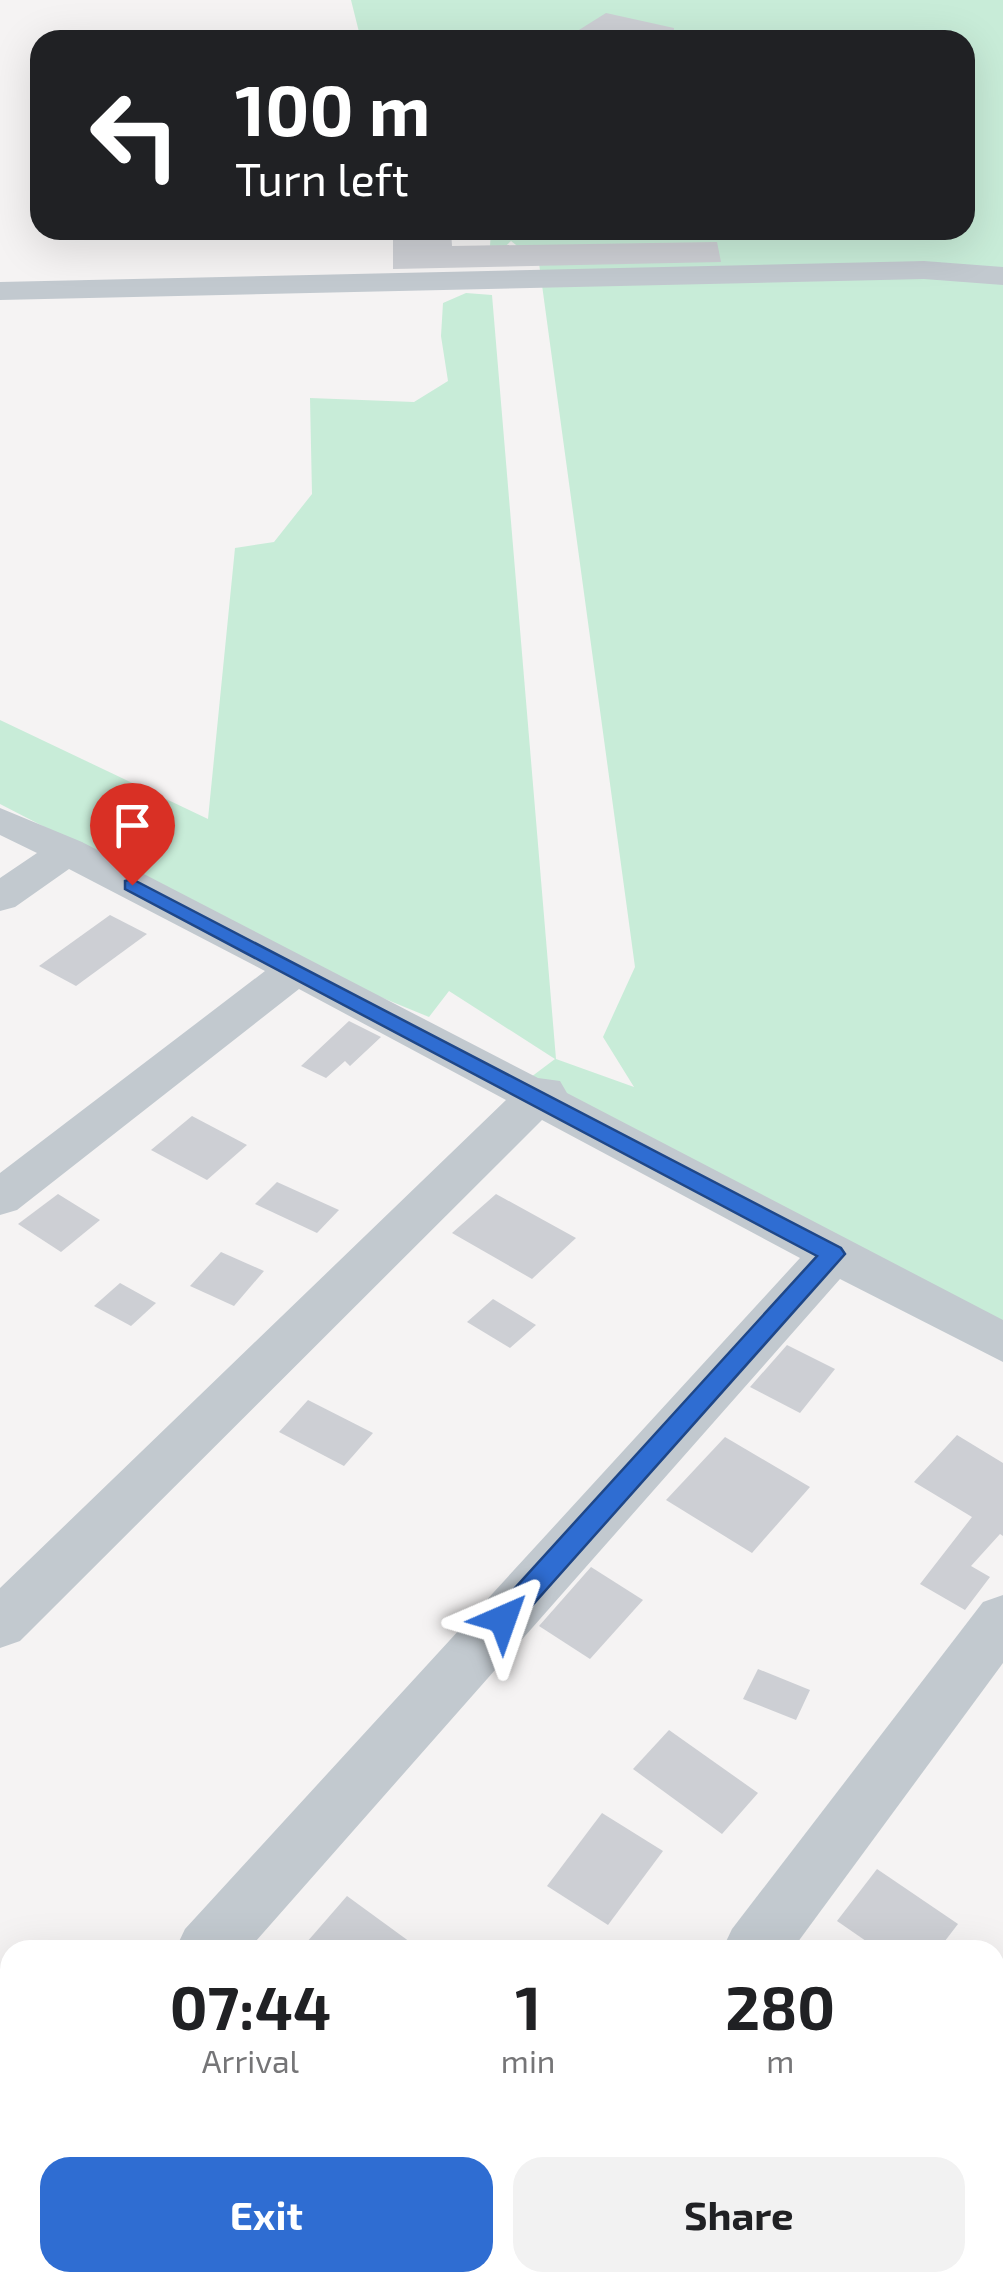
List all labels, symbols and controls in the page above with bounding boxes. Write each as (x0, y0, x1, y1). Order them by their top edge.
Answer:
text: 100 m (235, 66, 430, 150)
icon: left (70, 70, 200, 200)
text: Turn left (235, 151, 409, 205)
pin (90, 783, 175, 886)
icon: arrive (105, 798, 160, 853)
position arrow (451, 1567, 555, 1671)
text: 07:44 (170, 1970, 331, 2042)
text: 1 (515, 1970, 541, 2042)
text: 280 (725, 1970, 835, 2042)
text: Arrival (202, 2041, 299, 2079)
text: min (501, 2041, 555, 2079)
text: m (766, 2041, 794, 2079)
button: Exit (40, 2157, 493, 2272)
button: Share (513, 2157, 965, 2272)

